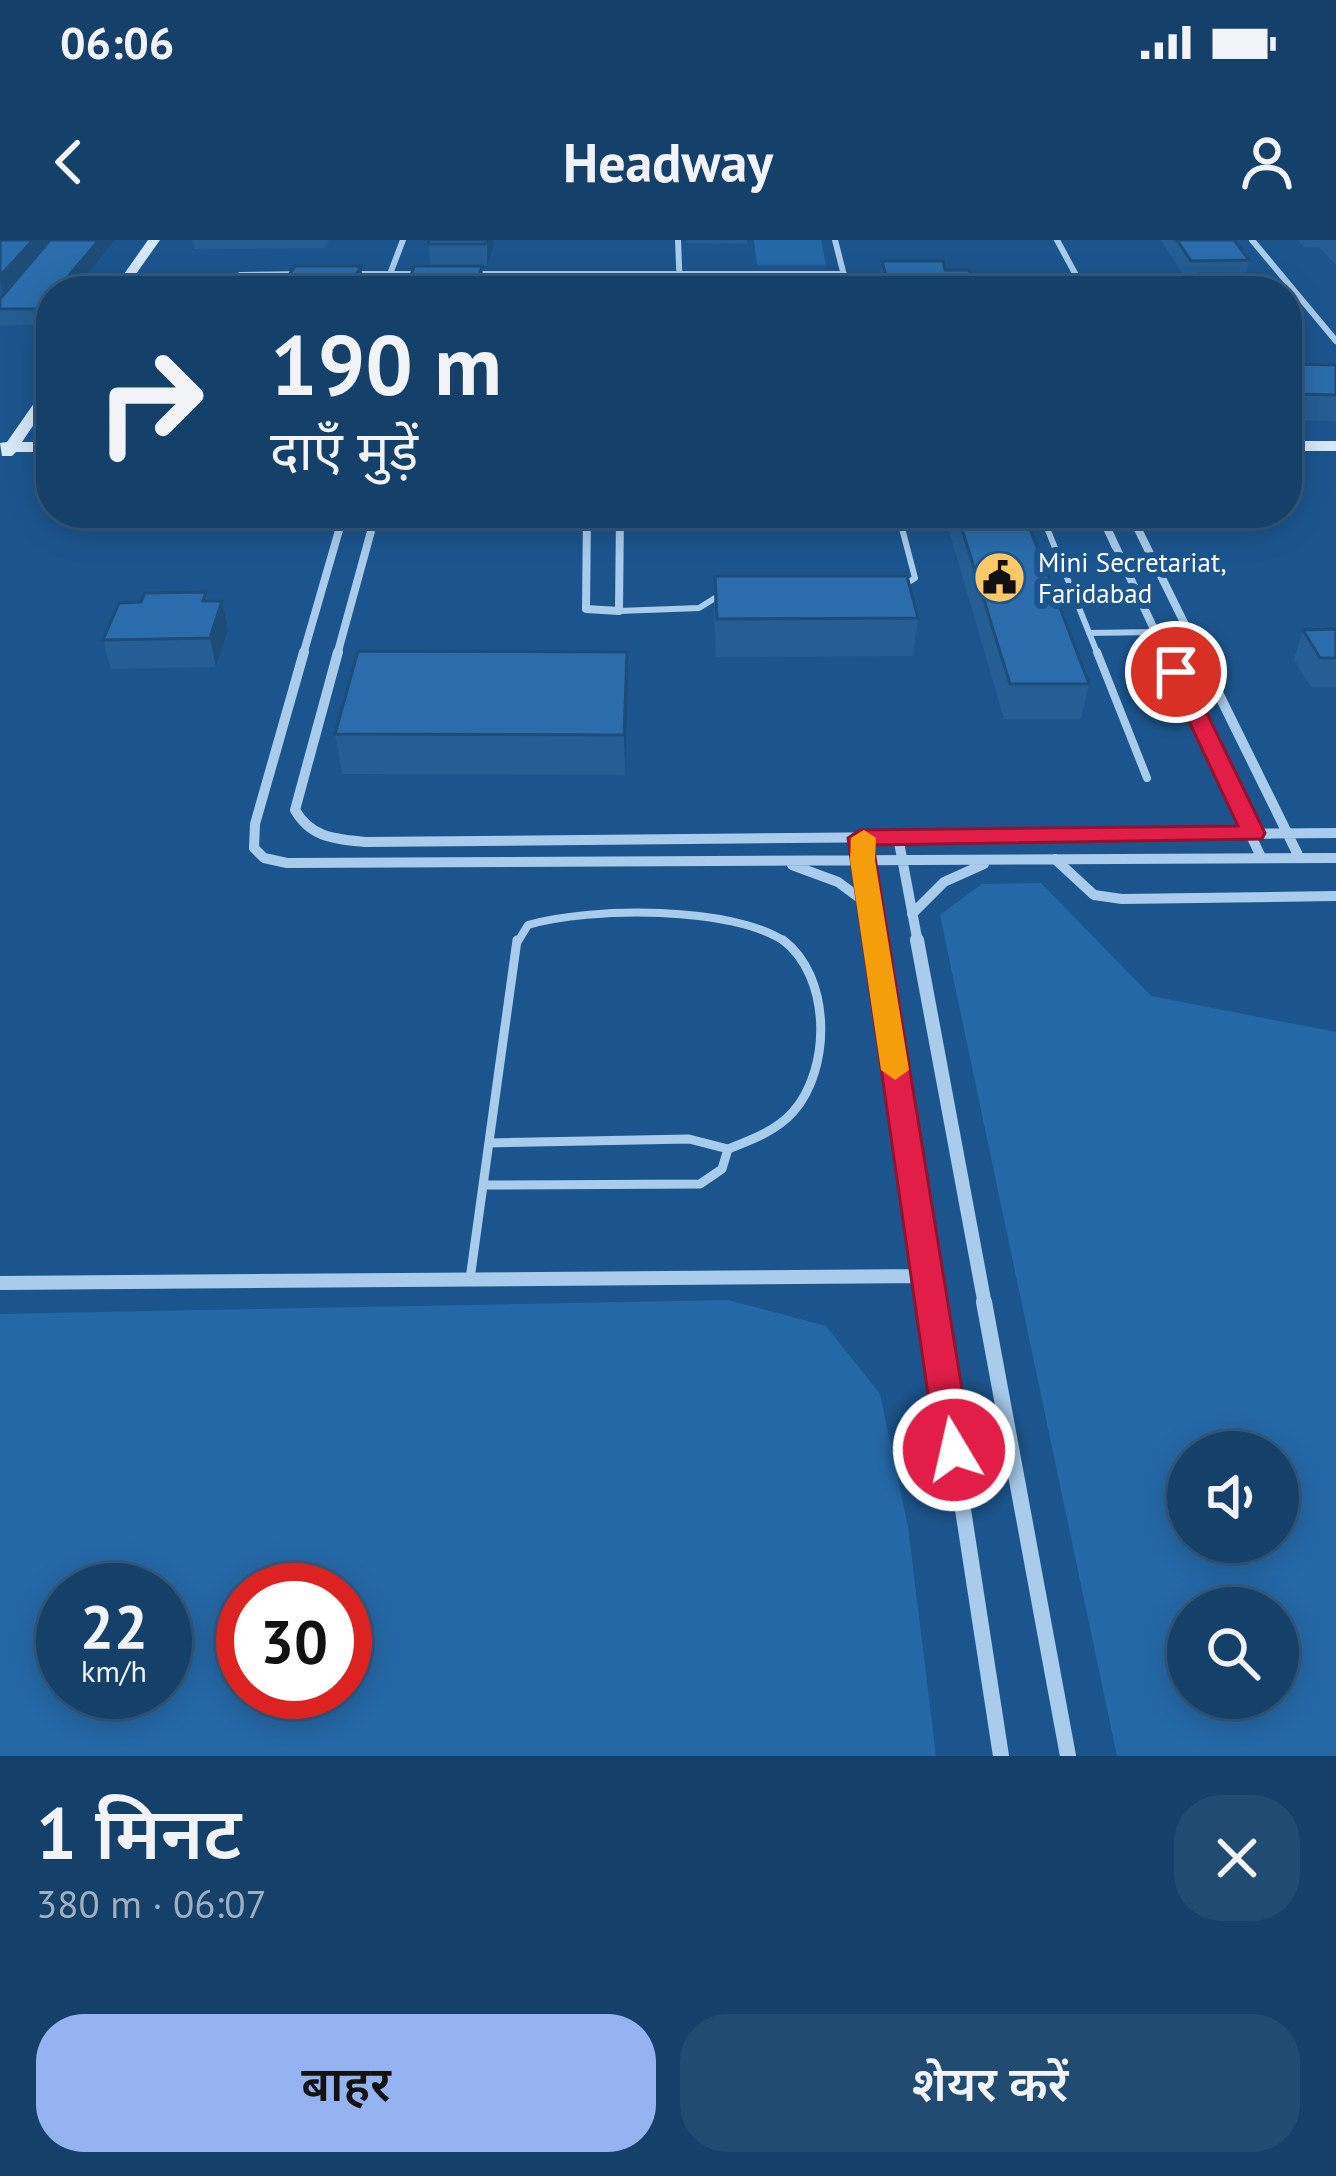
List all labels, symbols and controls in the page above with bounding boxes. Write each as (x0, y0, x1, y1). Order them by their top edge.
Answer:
text: 06:06 (60, 13, 174, 71)
text: Headway (563, 127, 773, 197)
icon: back (36, 129, 102, 195)
icon: person (1234, 129, 1300, 195)
text: 190 m (270, 309, 502, 418)
icon: right (72, 324, 228, 480)
text: दाएँ मुड़ें (270, 415, 418, 485)
place label: Mini Secretariat, Faridabad (1038, 545, 1227, 610)
public building icon: Mini Secretariat, Faridabad (971, 550, 1027, 606)
pin (1125, 621, 1227, 723)
icon: arrive (1143, 639, 1209, 705)
position arrow (891, 1387, 1017, 1513)
map controls (1167, 1431, 1299, 1719)
button: sound (1167, 1431, 1299, 1563)
speed limit sign: 30 (216, 1563, 372, 1719)
text: 22 (80, 1587, 148, 1665)
button: search (1167, 1587, 1299, 1719)
text: km/h (81, 1651, 147, 1690)
text: 1 मिनट (36, 1786, 241, 1879)
button: close (1174, 1795, 1300, 1921)
text: 380 m · 06:07 (36, 1878, 267, 1929)
button: बाहर (36, 2014, 656, 2152)
button: शेयर करें (680, 2014, 1300, 2152)

